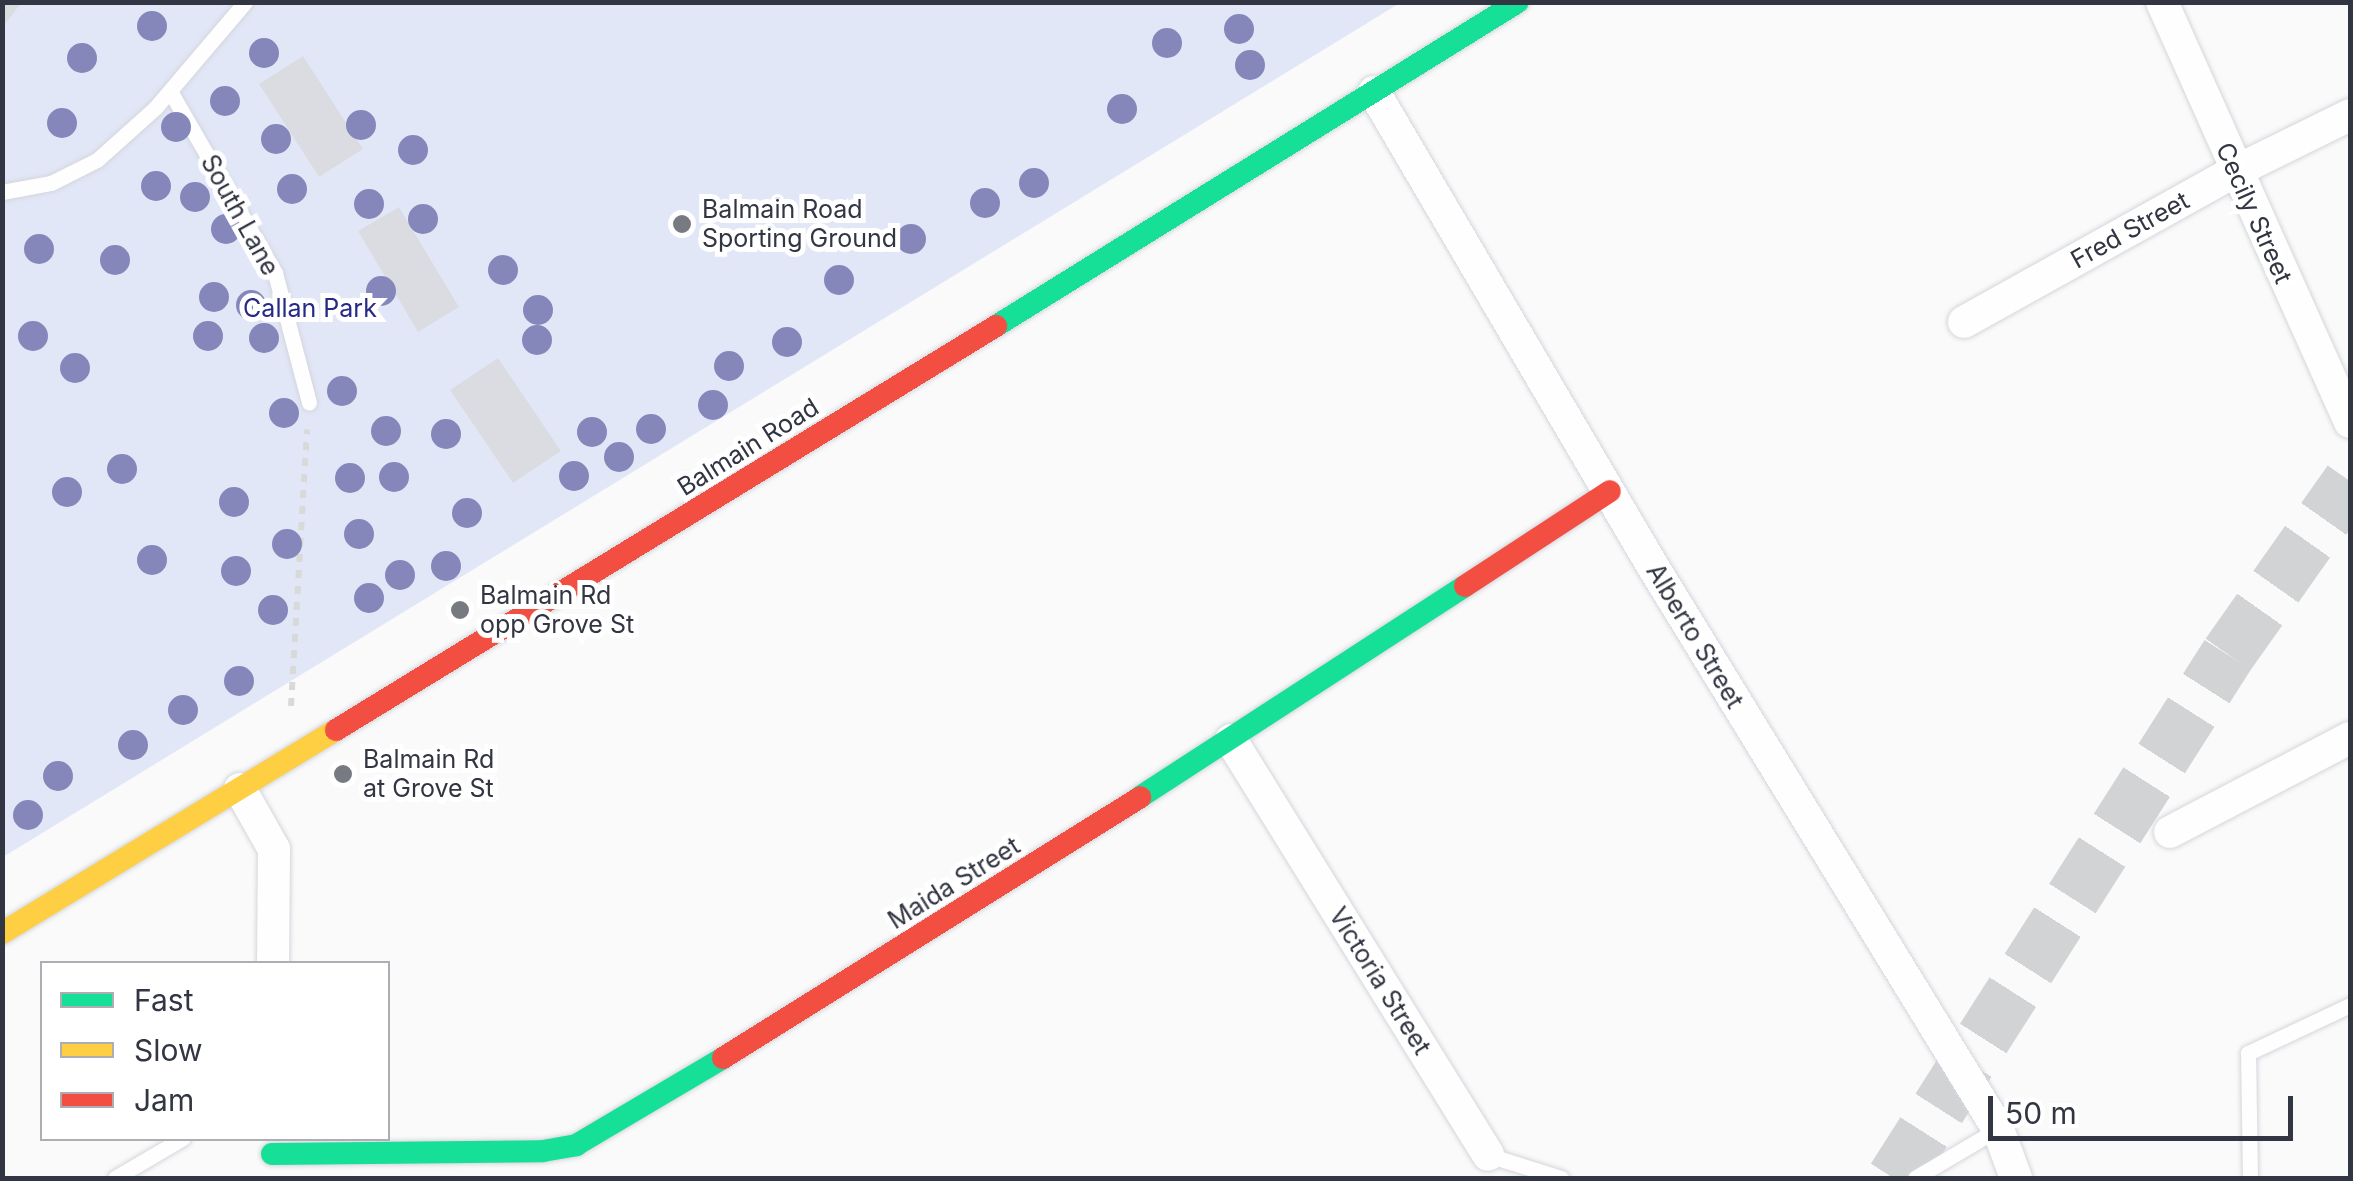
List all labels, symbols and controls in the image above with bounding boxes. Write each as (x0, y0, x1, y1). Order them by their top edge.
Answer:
street label: Cecily Street (2210, 138, 2298, 288)
street label: South Lane (195, 149, 285, 281)
street label: Fred Street (2066, 185, 2194, 275)
place label: Balmain Road Sporting Ground (702, 195, 897, 254)
marker: Balmain Road Sporting Ground (671, 213, 693, 235)
park label: Callan Park (243, 293, 377, 323)
street label: Balmain Road (672, 392, 824, 502)
street label: Alberto Street (1640, 558, 1750, 714)
place label: Balmain Rd opp Grove St (480, 581, 634, 640)
marker: Balmain Rd opp Grove St (449, 599, 471, 621)
place label: Balmain Rd at Grove St (363, 745, 494, 804)
marker: Balmain Rd at Grove St (332, 763, 354, 785)
street label: Maida Street (883, 831, 1025, 935)
street label: Victoria Street (1323, 902, 1437, 1060)
legend (40, 961, 390, 1141)
text: Fast (134, 982, 193, 1018)
text: Slow (134, 1032, 203, 1068)
scale bar (1993, 1076, 2298, 1138)
text: Jam (134, 1082, 194, 1118)
text: 50 m (2005, 1095, 2077, 1131)

